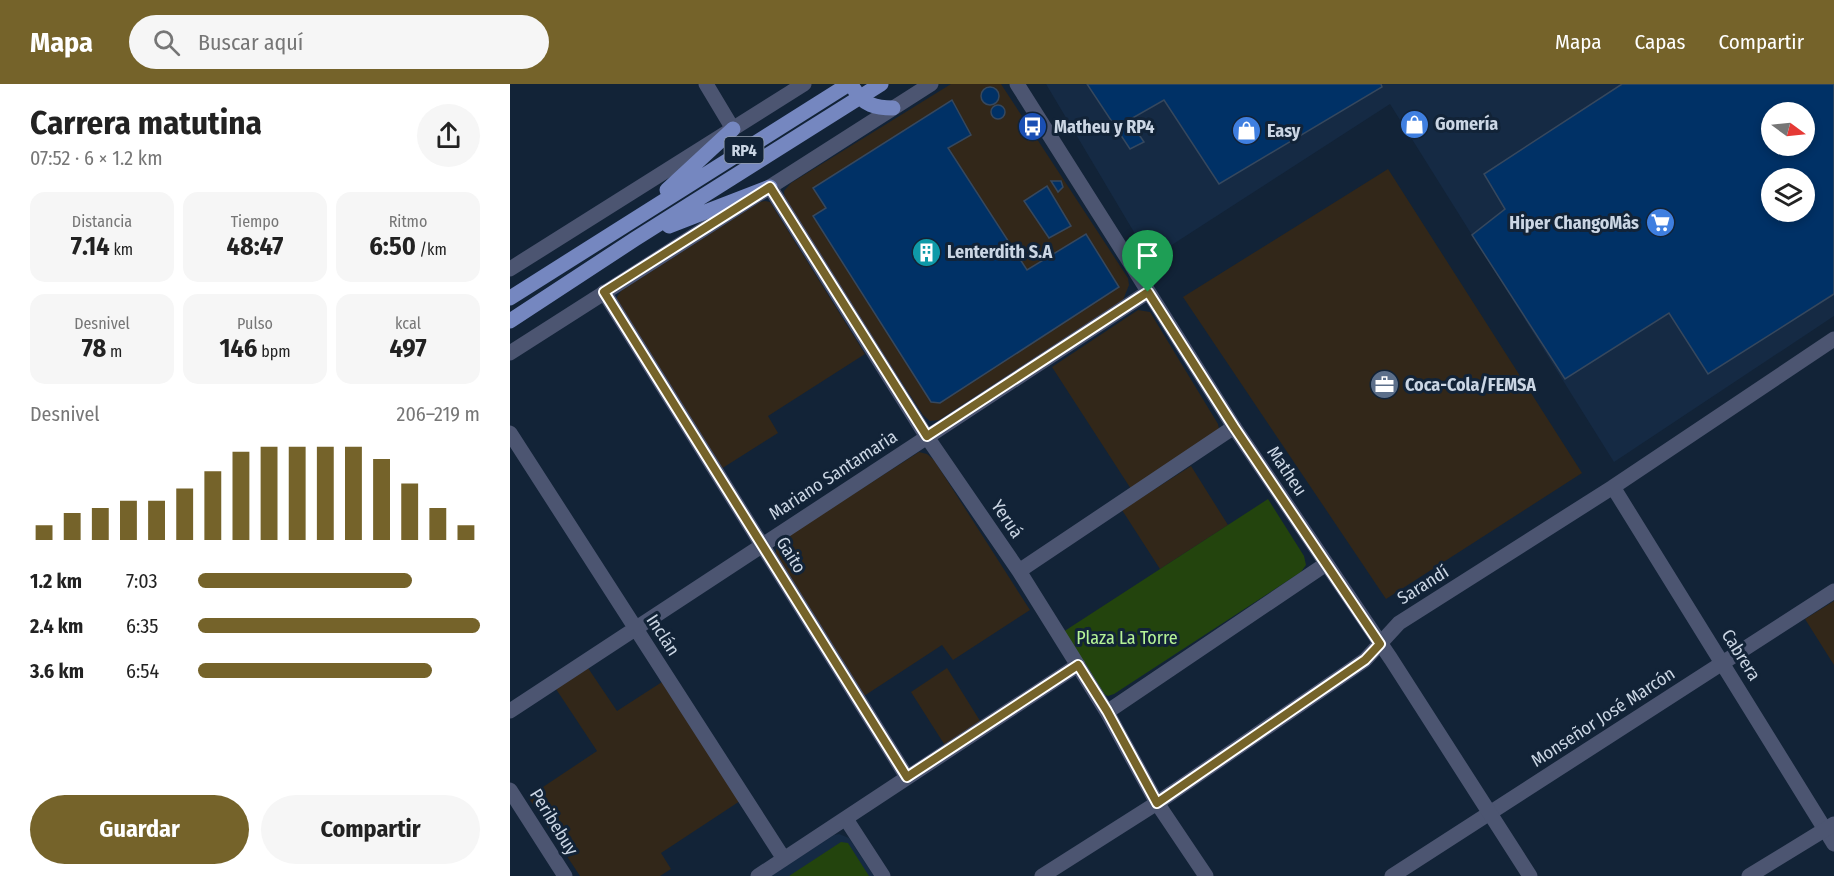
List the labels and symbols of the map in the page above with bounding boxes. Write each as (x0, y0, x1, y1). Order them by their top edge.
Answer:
north arrow (1761, 102, 1815, 156)
shop icon: Gomería (1398, 108, 1430, 140)
bus stop icon: Matheu y RP4 (1017, 111, 1049, 143)
place label: Gomería (1435, 113, 1498, 135)
shop icon: Easy (1230, 115, 1262, 147)
place label: Matheu y RP4 (1054, 116, 1155, 138)
place label: Easy (1267, 120, 1301, 142)
road number: RP4 (724, 137, 764, 163)
supermarket icon: Hiper ChangoMâs (1644, 207, 1676, 239)
place label: Hiper ChangoMâs (1509, 212, 1639, 234)
pin (1122, 230, 1173, 292)
building icon: Lenterdith S.A (910, 236, 942, 268)
place label: Lenterdith S.A (947, 241, 1052, 263)
office icon: Coca-Cola/FEMSA (1368, 369, 1400, 401)
place label: Coca-Cola/FEMSA (1405, 374, 1536, 396)
street label: Mariano Santamaria (765, 425, 901, 525)
street label: Matheu (1262, 442, 1312, 500)
street label: Yeruá (986, 496, 1028, 542)
street label: Gaito (771, 533, 811, 577)
street label: Sarandí (1393, 561, 1453, 609)
street label: Inclán (642, 610, 684, 660)
street label: Cabrera (1717, 625, 1765, 685)
park label: Plaza La Torre (1076, 627, 1178, 649)
street label: Monseñor José Marcón (1527, 662, 1679, 772)
street label: Peribebuy (525, 785, 583, 859)

